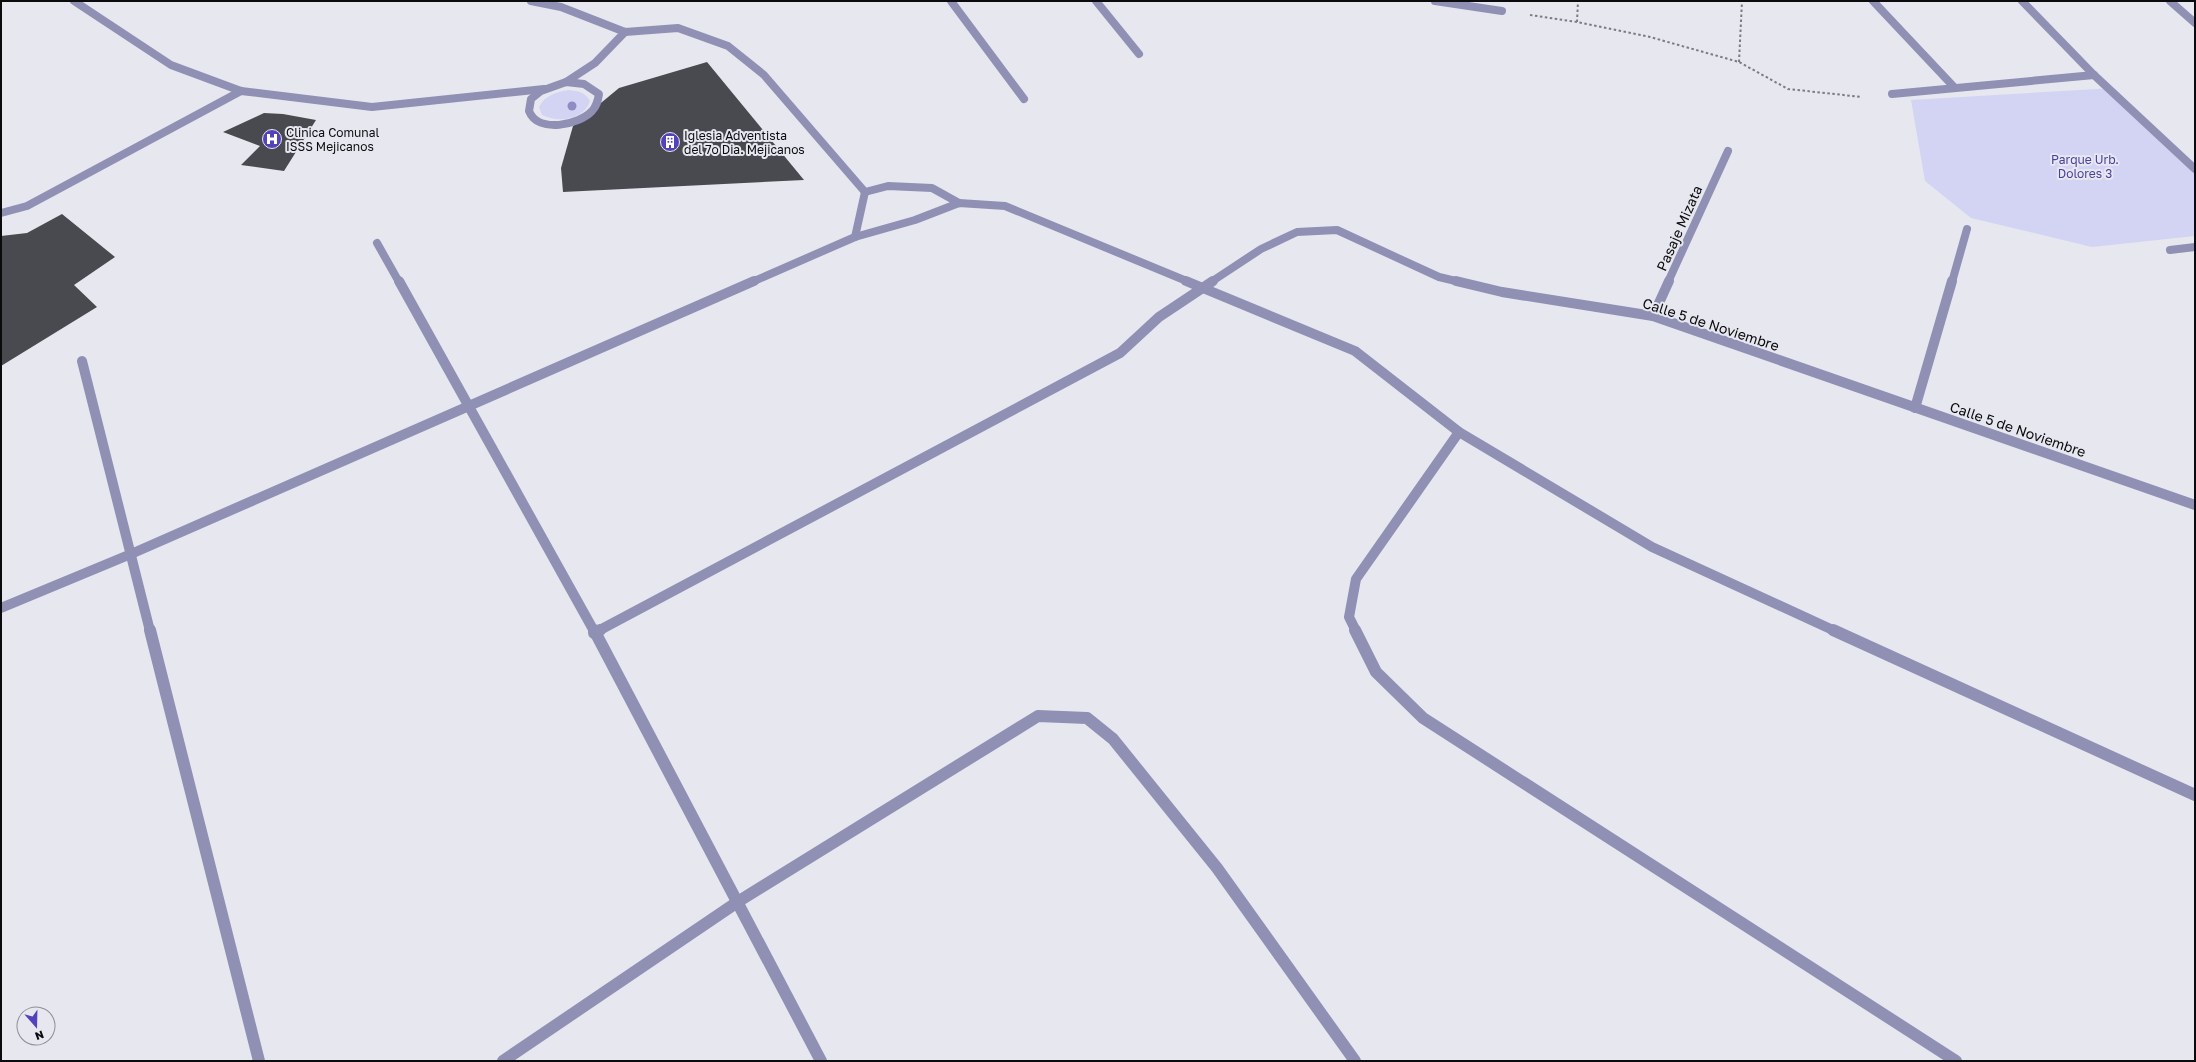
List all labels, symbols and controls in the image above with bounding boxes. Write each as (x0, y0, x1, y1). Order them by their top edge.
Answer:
place label: Clinica Comunal ISSS Mejicanos (286, 125, 380, 154)
hospital icon: Clinica Comunal ISSS Mejicanos (261, 128, 283, 150)
place label: Iglesia Adventista del 7o Dia. Mejicanos (684, 128, 805, 157)
building icon: Iglesia Adventista del 7o Dia. Mejicanos (659, 131, 681, 153)
park label: Parque Urb. Dolores 3 (2051, 152, 2119, 181)
street label: Pasaje Mizata (1653, 183, 1705, 273)
street label: Calle 5 de Noviembre (1641, 294, 1781, 354)
street label: Calle 5 de Noviembre (1948, 398, 2088, 460)
north arrow (16, 1006, 56, 1046)
text: N (33, 1028, 46, 1043)

